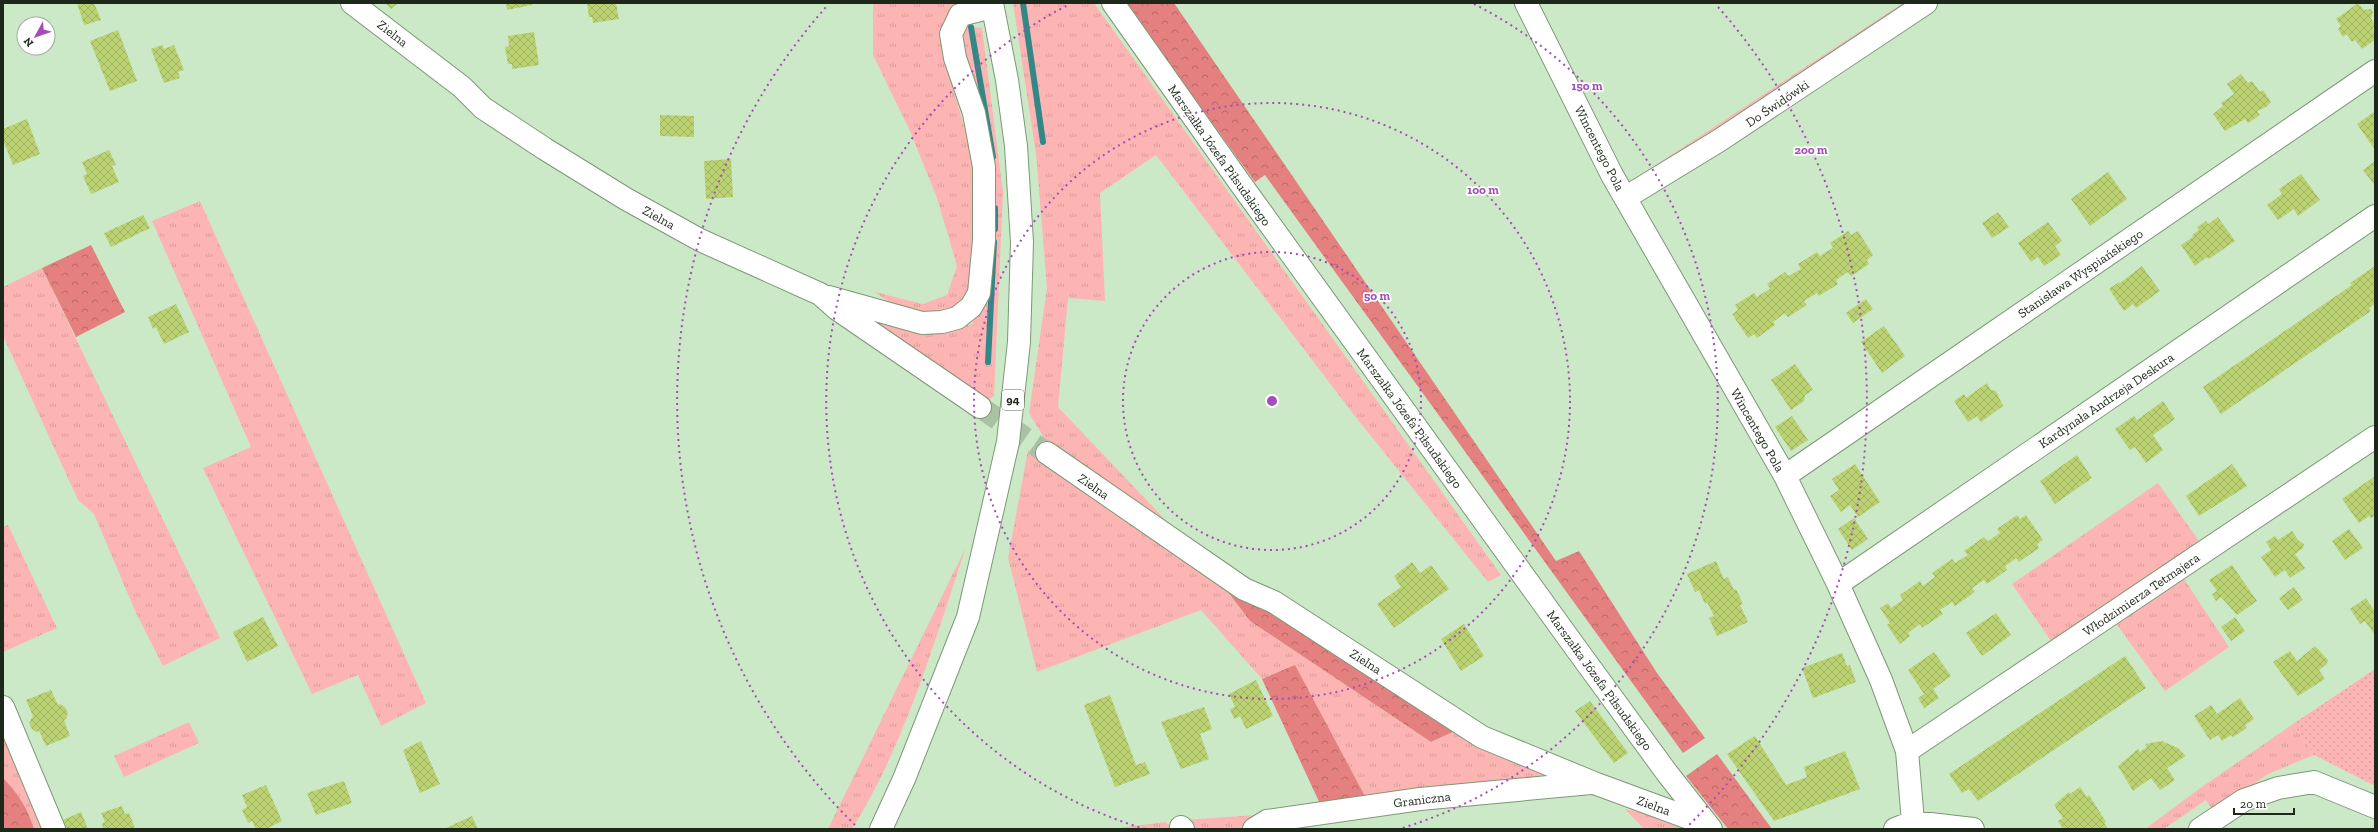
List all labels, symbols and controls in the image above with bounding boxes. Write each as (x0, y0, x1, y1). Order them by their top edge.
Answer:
north arrow (16, 16, 56, 56)
street label: Zielna (375, 17, 411, 50)
text: N (21, 34, 36, 49)
street label: Do Świdówki (1743, 77, 1812, 130)
text: 150 m (1572, 79, 1603, 93)
street label: Marszałka Józefa Piłsudskiego (1165, 82, 1274, 229)
street label: Wincentego Pola (1572, 103, 1628, 194)
text: 200 m (1794, 143, 1828, 157)
text: 100 m (1467, 183, 1499, 197)
street label: Zielna (640, 203, 678, 233)
street label: Stanisława Wyspiańskiego (2015, 226, 2146, 321)
text: 50 m (1364, 289, 1390, 303)
street label: Marszałka Józefa Piłsudskiego (1354, 346, 1466, 491)
street label: Kardynała Andrzeja Deskura (2036, 349, 2178, 452)
street label: Wincentego Pola (1728, 386, 1788, 475)
road number: 94 (1002, 390, 1024, 410)
centre of rings (1265, 394, 1279, 408)
street label: Zielna (1075, 470, 1113, 503)
street label: Włodzimierza Tetmajera (2080, 549, 2204, 640)
street label: Marszałka Józefa Piłsudskiego (1544, 608, 1656, 753)
street label: Zielna (1347, 646, 1385, 677)
street label: Graniczna (1393, 788, 1452, 810)
scale bar (2234, 790, 2294, 816)
street label: Zielna (1635, 793, 1673, 819)
text: 20 m (2240, 797, 2267, 811)

